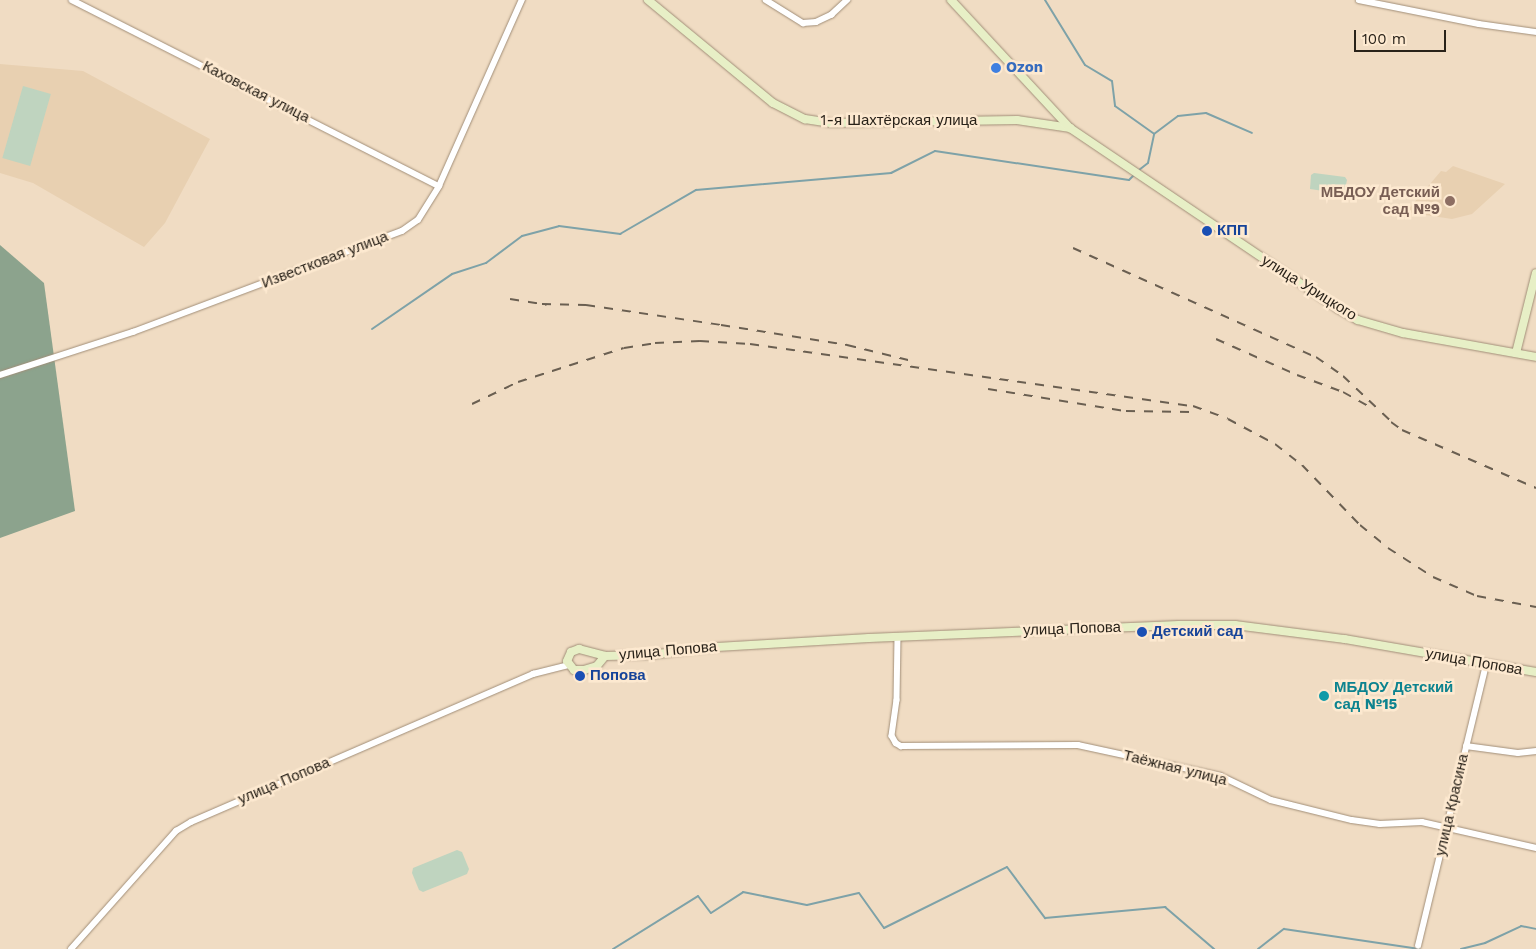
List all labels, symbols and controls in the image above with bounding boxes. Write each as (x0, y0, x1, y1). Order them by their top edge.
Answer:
scale bar (1356, 20, 1448, 52)
text: 100 m (1362, 30, 1406, 48)
street label: Каховская улица (199, 57, 313, 127)
place label: Ozon (1006, 59, 1043, 77)
marker: Ozon (990, 62, 1002, 74)
street label: 1-я Шахтёрская улица (821, 112, 977, 130)
place label: МБДОУ Детский сад №9 (1321, 183, 1440, 218)
marker: МБДОУ Детский сад №9 (1444, 195, 1456, 207)
place label: КПП (1217, 222, 1248, 240)
marker: КПП (1201, 225, 1213, 237)
street label: Известковая улица (259, 228, 391, 292)
street label: улица Урицкого (1258, 251, 1360, 325)
street label: улица Попова (1023, 618, 1121, 640)
place label: Детский сад (1152, 623, 1243, 641)
marker: Детский сад (1136, 626, 1148, 638)
street label: улица Попова (618, 638, 718, 664)
street label: улица Попова (1424, 645, 1524, 679)
place label: Попова (590, 667, 646, 685)
marker: Попова (574, 670, 586, 682)
place label: МБДОУ Детский сад №15 (1334, 678, 1453, 713)
marker: МБДОУ Детский сад №15 (1318, 690, 1330, 702)
street label: Таёжная улица (1121, 746, 1229, 790)
street label: улица Красина (1432, 752, 1472, 858)
street label: улица Попова (235, 754, 333, 808)

